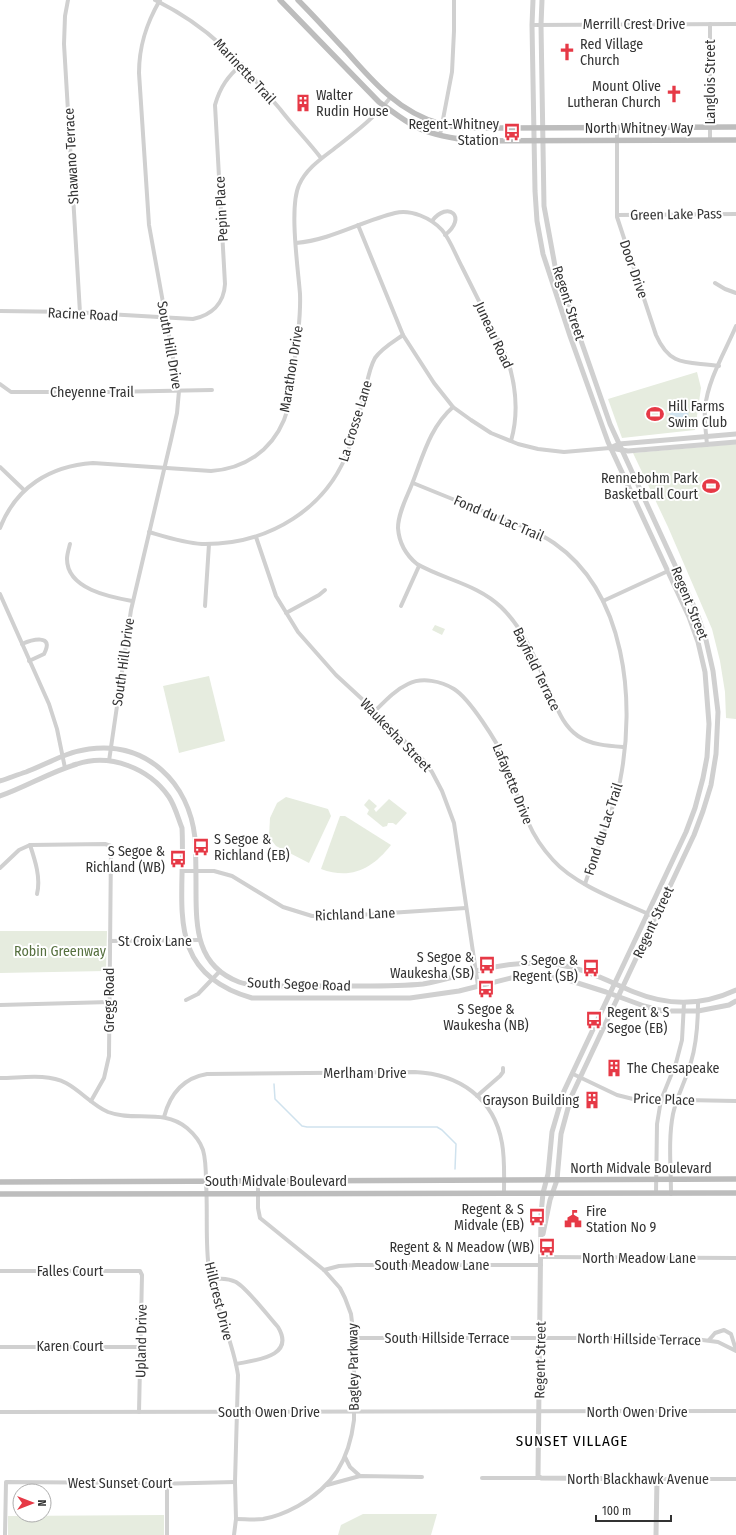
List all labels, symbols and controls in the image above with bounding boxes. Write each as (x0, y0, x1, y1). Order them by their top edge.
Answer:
street label: Merrill Crest Drive (583, 16, 685, 33)
street label: Marinette Trail (210, 35, 279, 108)
place label: Red Village Church (580, 36, 643, 69)
street label: Langlois Street (702, 39, 719, 125)
church icon: Red Village Church (557, 42, 577, 62)
place label: Mount Olive Lutheran Church (567, 78, 661, 111)
church icon: Mount Olive Lutheran Church (664, 84, 684, 104)
place label: Walter Rudin House (316, 87, 389, 120)
building icon: Walter Rudin House (293, 93, 313, 113)
street label: Shawano Terrace (60, 107, 83, 205)
place label: Regent-Whitney Station (408, 116, 500, 149)
street label: North Whitney Way (585, 120, 694, 137)
bus stop icon: Regent-Whitney Station (502, 122, 522, 142)
street label: Pepin Place (211, 176, 232, 242)
street label: Green Lake Pass (630, 205, 722, 224)
street label: Door Drive (616, 238, 651, 301)
street label: Regent Street (548, 264, 589, 343)
street label: Juneau Road (471, 299, 516, 371)
street label: South Hill Drive (153, 300, 186, 391)
street label: Racine Road (47, 304, 119, 325)
street label: Marathon Drive (276, 324, 307, 414)
street label: La Crosse Lane (335, 378, 376, 464)
street label: Cheyenne Trail (50, 384, 134, 401)
place label: Hill Farms Swim Club (668, 398, 727, 431)
sports icon: Hill Farms Swim Club (645, 404, 665, 424)
place label: Rennebohm Park Basketball Court (601, 470, 698, 503)
sports icon: Rennebohm Park Basketball Court (701, 476, 721, 496)
street label: Fond du Lac Trail (451, 492, 547, 545)
street label: Regent Street (667, 564, 712, 643)
street label: South Hill Drive (109, 617, 138, 707)
street label: Bayfield Terrace (509, 625, 564, 714)
street label: Waukesha Street (356, 695, 435, 776)
street label: Lafayette Drive (489, 741, 536, 827)
street label: Fond du Lac Trail (581, 781, 627, 877)
place label: S Segoe & Richland (EB) (214, 831, 290, 864)
bus stop icon: S Segoe & Richland (EB) (191, 837, 211, 857)
place label: S Segoe & Richland (WB) (85, 843, 165, 876)
bus stop icon: S Segoe & Richland (WB) (168, 849, 188, 869)
street label: Regent Street (629, 883, 678, 961)
street label: Richland Lane (315, 905, 396, 924)
street label: St Croix Lane (118, 933, 192, 950)
park label: Robin Greenway (14, 943, 107, 960)
place label: S Segoe & Waukesha (SB) (390, 949, 474, 982)
place label: S Segoe & Regent (SB) (512, 952, 578, 985)
bus stop icon: S Segoe & Waukesha (SB) (477, 955, 497, 975)
bus stop icon: S Segoe & Regent (SB) (581, 958, 601, 978)
street label: Gregg Road (101, 968, 118, 1032)
street label: South Segoe Road (247, 974, 351, 995)
bus stop icon: S Segoe & Waukesha (NB) (476, 979, 496, 999)
place label: S Segoe & Waukesha (NB) (443, 1001, 529, 1034)
place label: Regent & S Segoe (EB) (607, 1004, 669, 1037)
bus stop icon: Regent & S Segoe (EB) (584, 1010, 604, 1030)
building icon: The Chesapeake (604, 1058, 624, 1078)
place label: The Chesapeake (627, 1060, 720, 1077)
street label: Merlham Drive (323, 1065, 407, 1082)
building icon: Grayson Building (582, 1090, 602, 1110)
street label: Price Place (633, 1090, 695, 1109)
place label: Grayson Building (483, 1092, 579, 1109)
street label: North Midvale Boulevard (570, 1160, 712, 1177)
street label: South Midvale Boulevard (205, 1173, 347, 1190)
place label: Regent & S Midvale (EB) (454, 1201, 524, 1234)
place label: Fire Station No 9 (586, 1203, 657, 1236)
bus stop icon: Regent & S Midvale (EB) (527, 1207, 547, 1227)
public building icon: Fire Station No 9 (563, 1209, 583, 1229)
bus stop icon: Regent & N Meadow (WB) (537, 1237, 557, 1257)
place label: Regent & N Meadow (WB) (389, 1239, 534, 1256)
street label: North Meadow Lane (582, 1250, 696, 1267)
street label: South Meadow Lane (374, 1257, 490, 1274)
street label: Hillcrest Drive (201, 1260, 236, 1342)
street label: Falles Court (37, 1263, 104, 1280)
street label: Upland Drive (132, 1304, 151, 1378)
street label: Regent Street (531, 1321, 550, 1399)
street label: Bagley Parkway (344, 1322, 363, 1411)
street label: South Hillside Terrace (385, 1330, 510, 1347)
street label: North Hillside Terrace (577, 1330, 701, 1349)
street label: Karen Court (36, 1338, 104, 1355)
street label: South Owen Drive (218, 1404, 320, 1421)
street label: North Owen Drive (586, 1404, 688, 1421)
district label: SUNSET VILLAGE (516, 1432, 628, 1450)
street label: North Blackhawk Avenue (567, 1471, 709, 1488)
street label: West Sunset Court (68, 1475, 173, 1492)
north arrow (12, 1483, 52, 1523)
scale bar (596, 1497, 671, 1523)
text: N (35, 1500, 48, 1506)
text: 100 m (602, 1504, 631, 1518)

